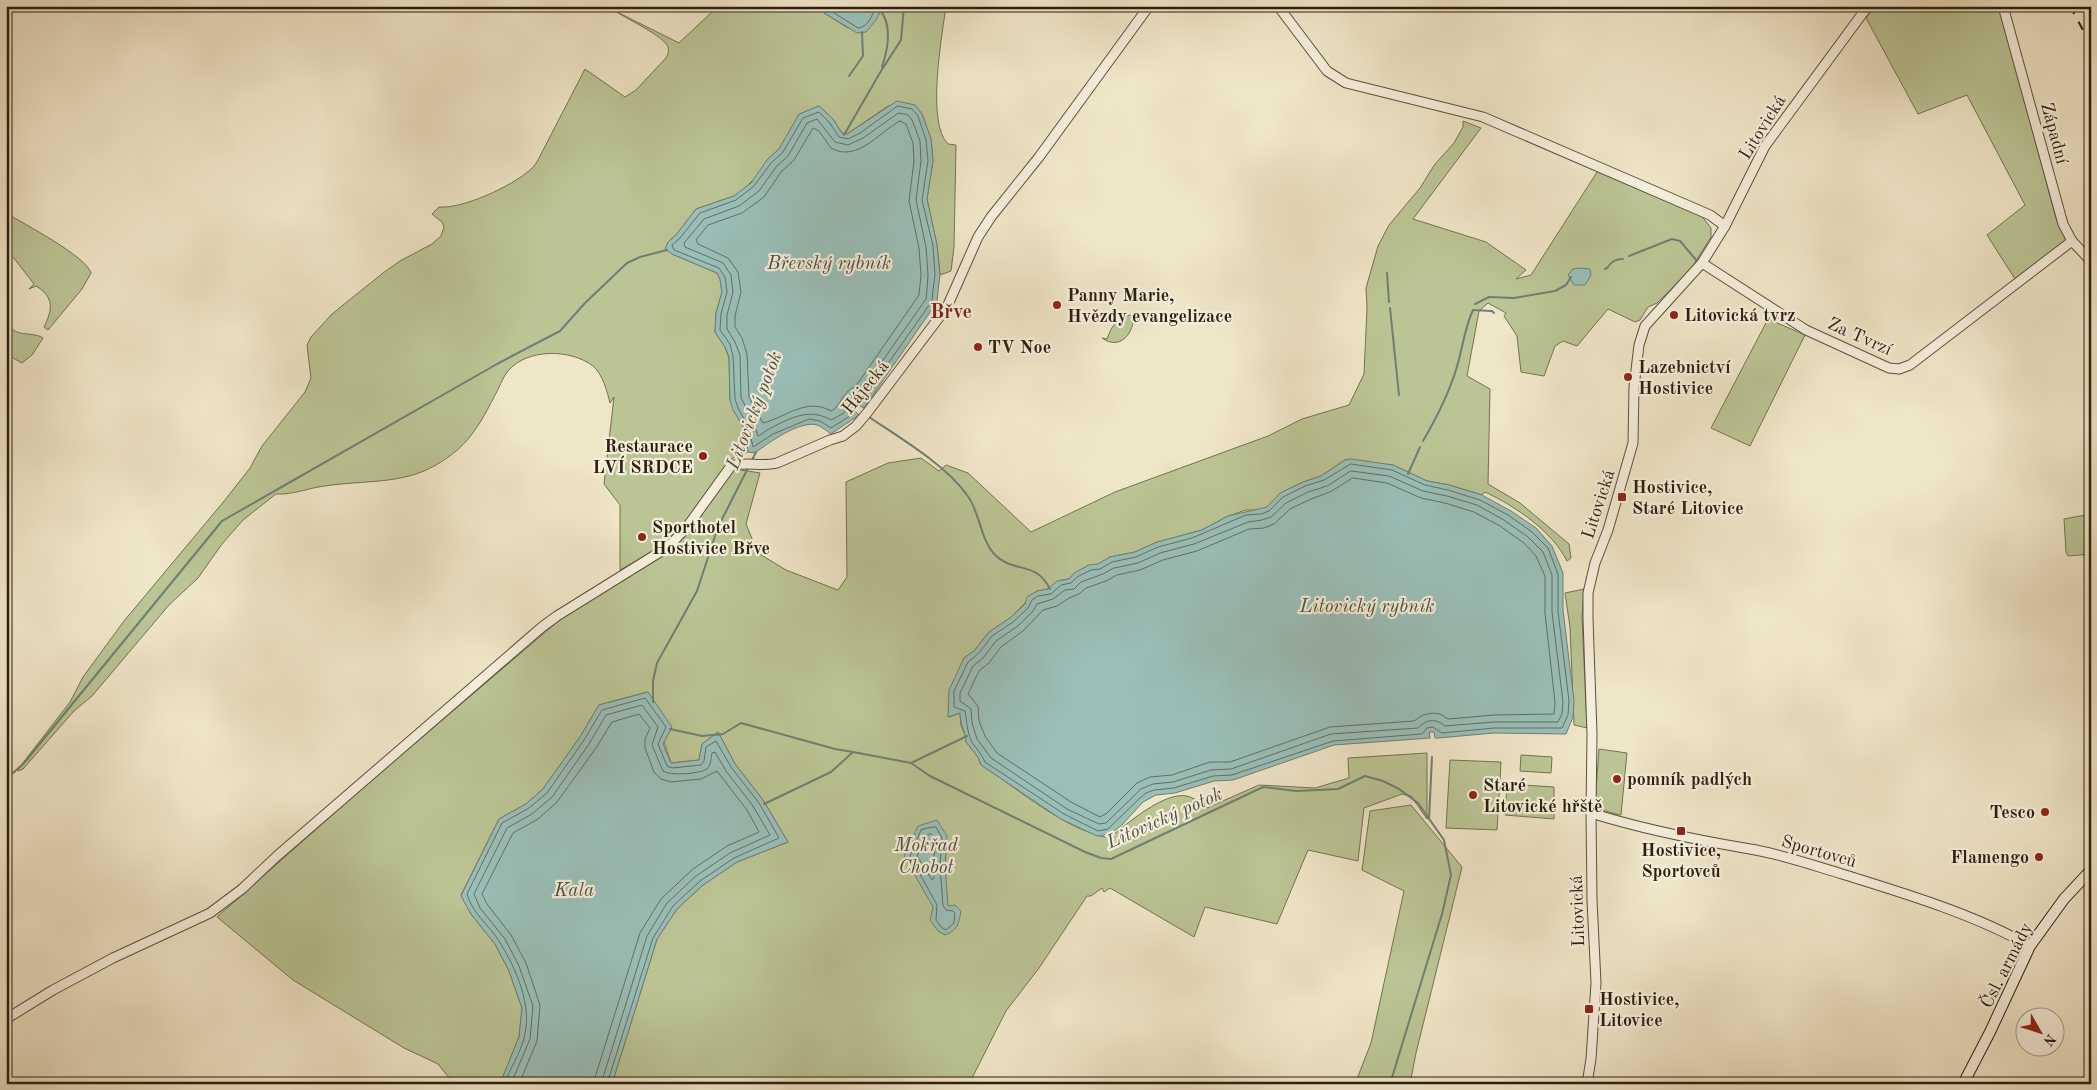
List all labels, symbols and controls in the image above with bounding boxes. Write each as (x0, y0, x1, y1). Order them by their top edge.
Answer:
street label: Litovická (1736, 92, 1790, 163)
street label: Západní (2037, 101, 2071, 166)
water label: Břevský rybník (766, 255, 891, 274)
place label: Panny Marie, Hvězdy evangelizace (1067, 287, 1232, 326)
marker: Panny Marie, Hvězdy evangelizace (1051, 299, 1063, 311)
district label: Břve (930, 303, 972, 323)
place label: Litovická tvrz (1684, 307, 1796, 325)
marker: Litovická tvrz (1668, 309, 1680, 321)
street label: Za Tvrzí (1825, 315, 1895, 359)
place label: TV Noe (988, 339, 1051, 357)
marker: TV Noe (972, 341, 984, 353)
water label: Litovický potok (724, 349, 787, 473)
street label: Hájecká (839, 357, 893, 418)
place label: Lazebnictví Hostivice (1638, 359, 1731, 398)
marker: Lazebnictví Hostivice (1622, 371, 1634, 383)
place label: Restaurace LVÍ SRDCE (592, 438, 693, 477)
marker: Restaurace LVÍ SRDCE (697, 450, 709, 462)
street label: Litovická (1579, 467, 1619, 541)
place label: Hostivice, Staré Litovice (1632, 479, 1744, 518)
marker: Hostivice, Staré Litovice (1616, 491, 1628, 503)
place label: Sporthotel Hostivice Břve (652, 519, 770, 558)
marker: Sporthotel Hostivice Břve (636, 531, 648, 543)
water label: Litovický rybník (1298, 598, 1435, 617)
place label: pomník padlých (1627, 771, 1752, 789)
marker: pomník padlých (1611, 773, 1623, 785)
place label: Staré Litovické hřště (1483, 777, 1602, 816)
water label: Litovický potok (1103, 785, 1226, 854)
marker: Staré Litovické hřště (1467, 789, 1479, 801)
place label: Tesco (1990, 804, 2035, 822)
marker: Tesco (2039, 806, 2051, 818)
marker: Hostivice, Sportovců (1675, 825, 1687, 837)
street label: Sportovců (1779, 833, 1859, 871)
water label: Mokřad Chobot (893, 837, 959, 878)
place label: Hostivice, Sportovců (1641, 842, 1721, 881)
place label: Flamengo (1950, 849, 2029, 867)
marker: Flamengo (2033, 851, 2045, 863)
street label: Litovická (1568, 875, 1588, 947)
water label: Kala (553, 882, 594, 901)
street label: Čsl. armády (1973, 917, 2036, 1011)
place label: Hostivice, Litovice (1599, 991, 1679, 1030)
marker: Hostivice, Litovice (1583, 1003, 1595, 1015)
north arrow (2014, 1008, 2064, 1058)
text: N (2040, 1031, 2058, 1048)

